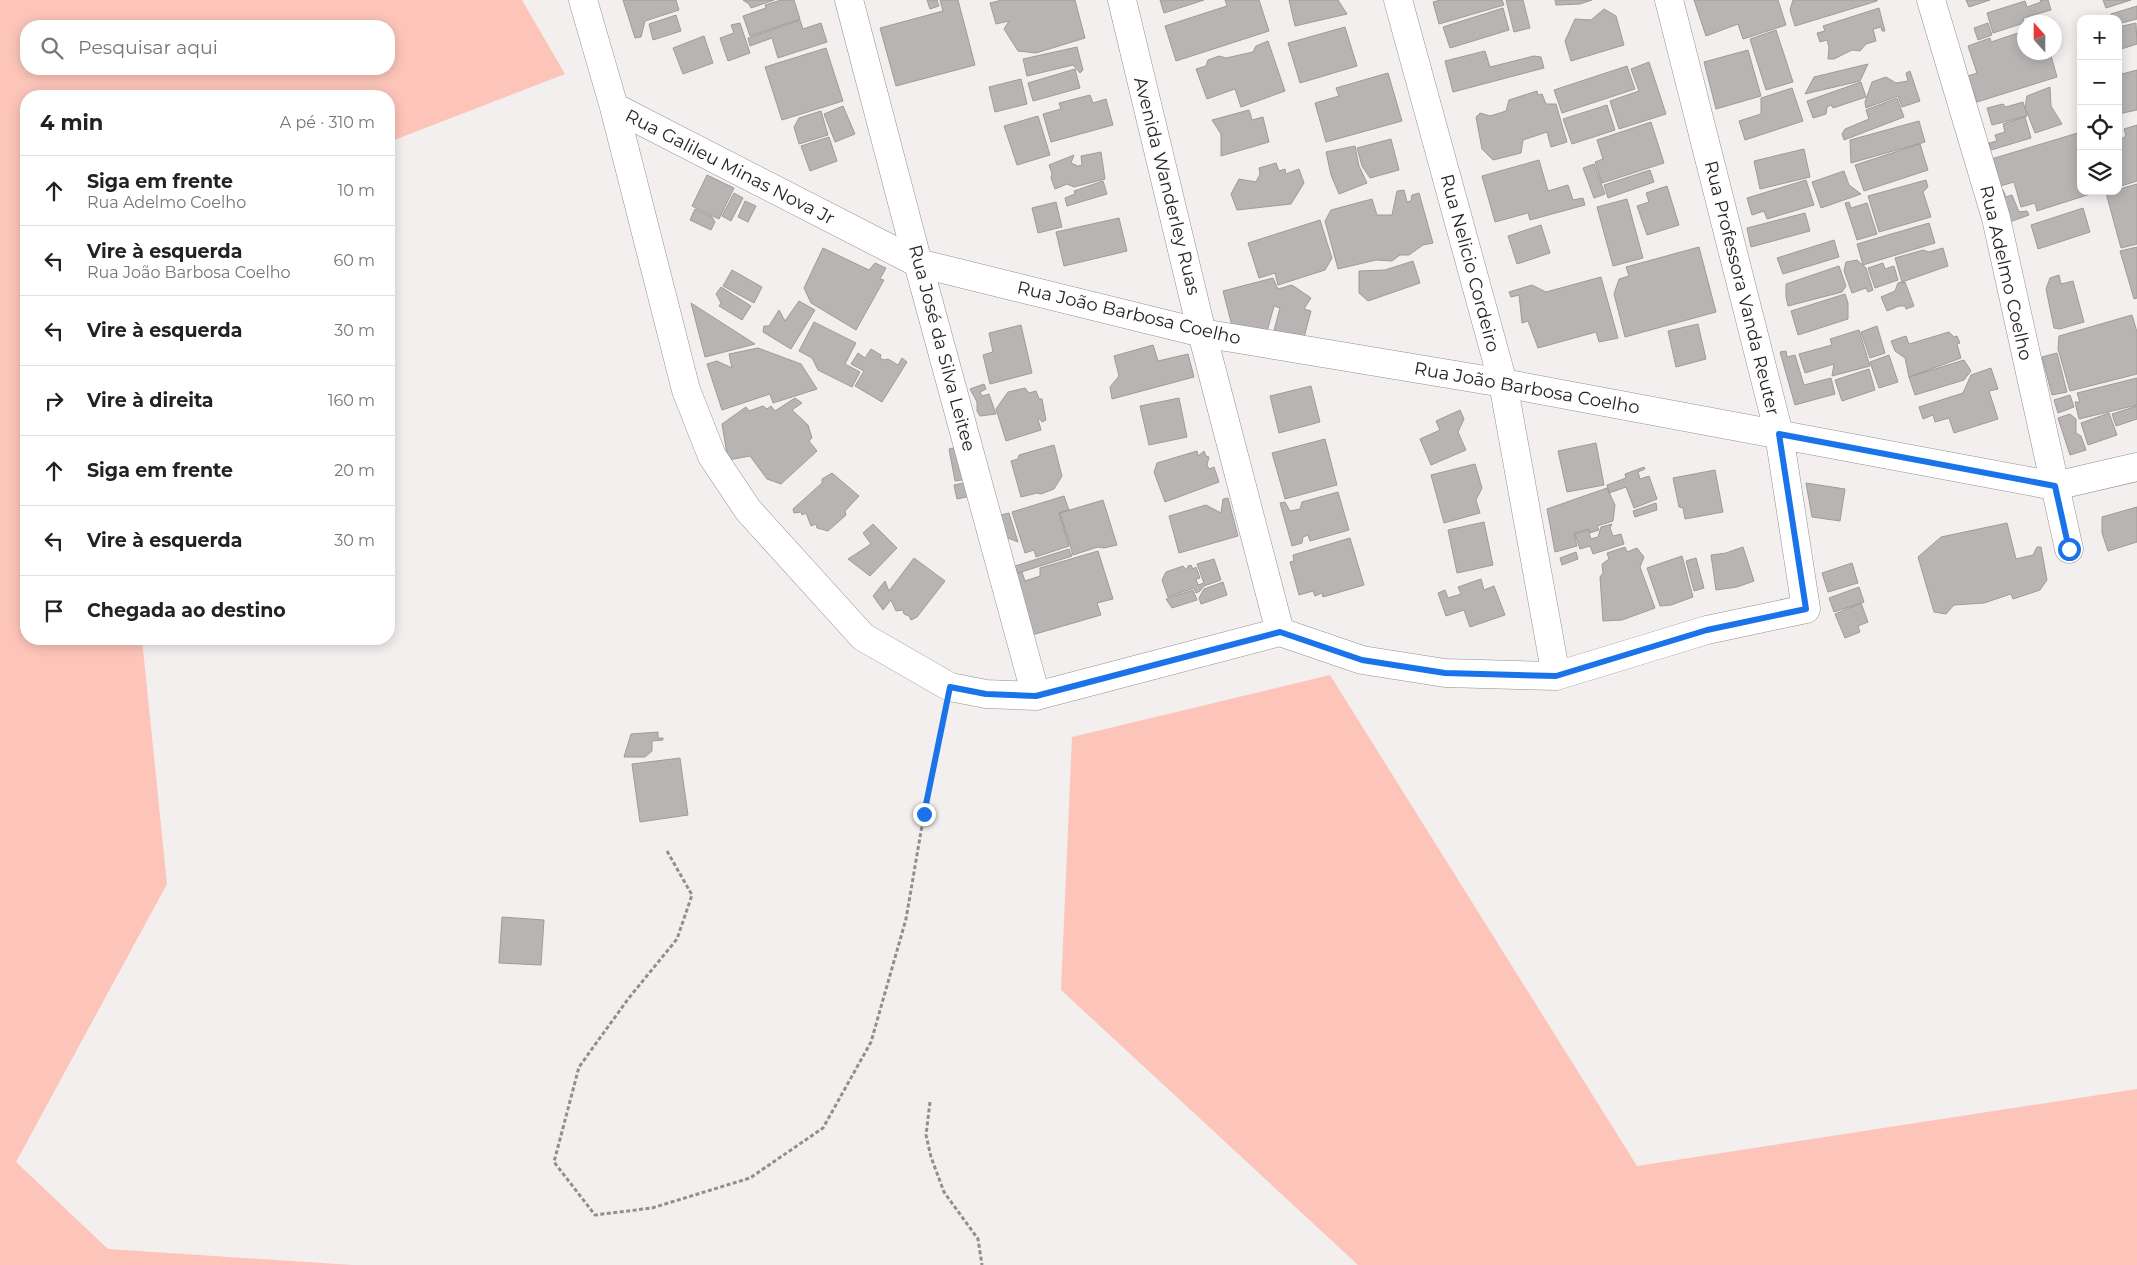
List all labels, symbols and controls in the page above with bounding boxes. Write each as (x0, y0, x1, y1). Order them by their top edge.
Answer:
north arrow (2017, 15, 2062, 60)
map controls (2077, 15, 2122, 195)
button: + (2077, 15, 2122, 60)
search box (20, 20, 395, 75)
icon: search (38, 34, 66, 62)
text: Pesquisar aqui (78, 36, 218, 59)
button: − (2077, 60, 2122, 105)
street label: Avenida Wanderley Ruas (1129, 75, 1205, 297)
street label: Rua Galileu Minas Nova Jr (622, 105, 838, 229)
button: locate (2077, 105, 2122, 150)
text: 4 min (40, 110, 103, 135)
text: A pé · 310 m (280, 113, 375, 132)
button: layers (2077, 150, 2122, 195)
street label: Rua Professora Vanda Reuter (1700, 158, 1784, 418)
text: Siga em frente (87, 170, 233, 193)
street label: Rua Nelicio Cordeiro (1436, 172, 1504, 354)
icon: ahead (40, 177, 68, 205)
text: 10 m (337, 181, 375, 200)
street label: Rua Adelmo Coelho (1975, 183, 2037, 363)
text: Rua Adelmo Coelho (87, 193, 246, 212)
text: Vire à esquerda (87, 240, 242, 263)
street label: Rua José da Silva Leitee (904, 242, 980, 454)
icon: left (40, 247, 68, 275)
text: 60 m (333, 251, 375, 270)
text: Rua João Barbosa Coelho (87, 263, 291, 282)
street label: Rua João Barbosa Coelho (1015, 277, 1243, 349)
icon: left (40, 317, 68, 345)
text: Vire à esquerda (87, 319, 242, 342)
text: 30 m (334, 321, 375, 340)
street label: Rua João Barbosa Coelho (1412, 357, 1642, 419)
icon: right (40, 387, 68, 415)
text: Vire à direita (87, 389, 214, 412)
text: 160 m (328, 391, 375, 410)
icon: ahead (40, 457, 68, 485)
text: Siga em frente (87, 459, 233, 482)
text: 20 m (334, 461, 375, 480)
icon: left (40, 527, 68, 555)
text: Vire à esquerda (87, 529, 242, 552)
text: 30 m (334, 531, 375, 550)
route start (2058, 538, 2081, 561)
icon: arrive (40, 597, 68, 625)
text: Chegada ao destino (87, 599, 286, 622)
route end (913, 803, 936, 826)

